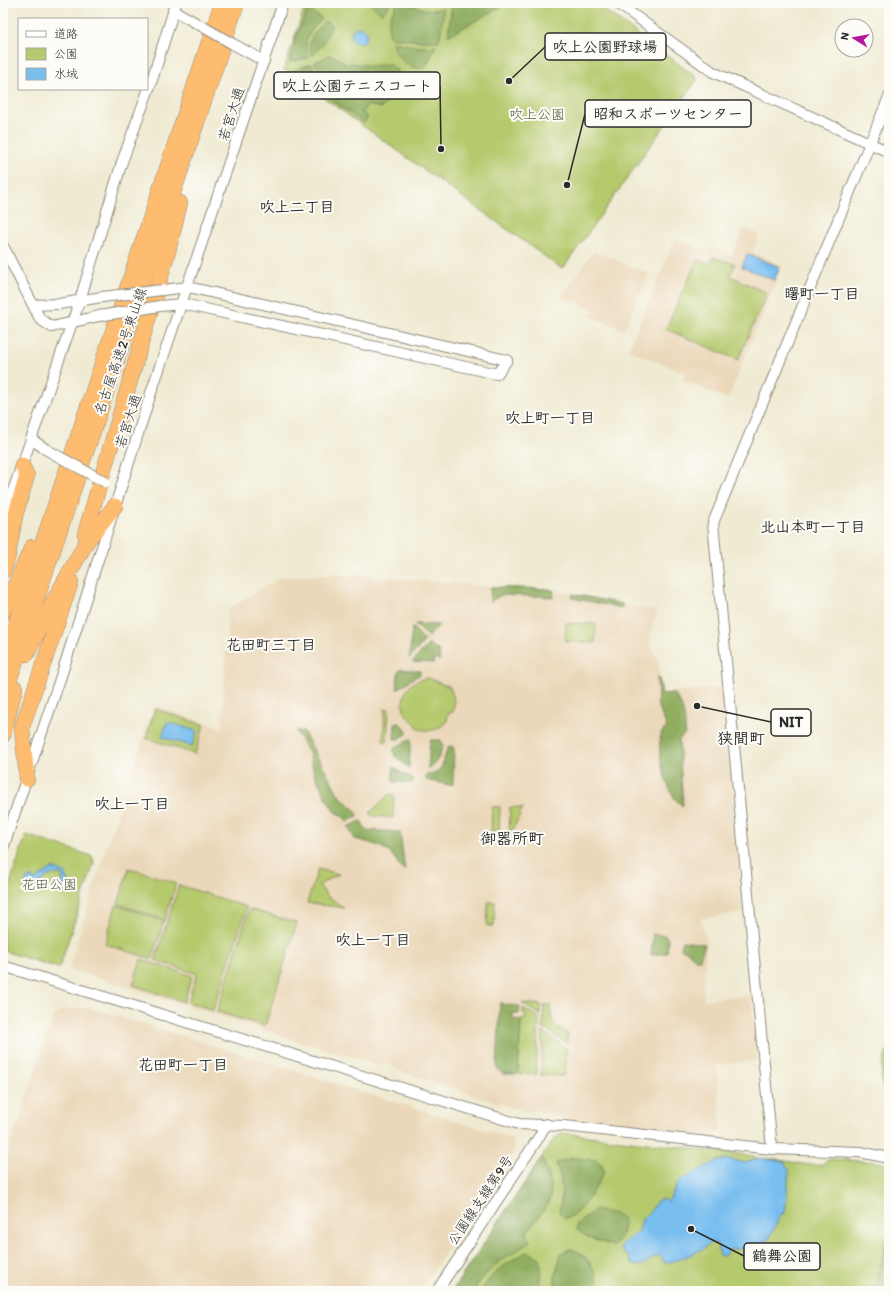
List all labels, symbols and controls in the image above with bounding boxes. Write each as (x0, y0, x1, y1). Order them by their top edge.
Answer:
legend (18, 18, 148, 90)
north arrow (834, 18, 874, 58)
text: 道路 (54, 27, 78, 41)
text: N (838, 31, 852, 41)
callout: 吹上公園野球場 (545, 33, 666, 60)
text: 吹上公園野球場 (552, 38, 658, 56)
text: 公園 (54, 47, 78, 61)
text: 水域 (54, 67, 78, 81)
callout: 吹上公園テニスコート (274, 72, 440, 99)
text: 吹上公園テニスコート (282, 77, 432, 95)
street label: 若宮大通 (215, 85, 248, 143)
callout: 昭和スポーツセンター (585, 100, 751, 127)
text: 昭和スポーツセンター (593, 105, 743, 123)
park label: 吹上公園 (509, 106, 565, 123)
district label: 吹上二丁目 (259, 198, 335, 216)
street label: 名古屋高速2号東山線 (91, 285, 150, 417)
district label: 曙町一丁目 (784, 285, 860, 303)
street label: 若宮大通 (112, 392, 145, 450)
district label: 吹上町一丁目 (505, 409, 595, 427)
district label: 北山本町一丁目 (760, 518, 866, 536)
district label: 花田町三丁目 (226, 636, 316, 654)
callout: NIT (771, 709, 811, 736)
text: NIT (779, 713, 804, 731)
district label: 狭間町 (717, 729, 765, 748)
district label: 吹上一丁目 (94, 795, 170, 813)
district label: 御器所町 (480, 829, 544, 848)
park label: 花田公園 (21, 876, 77, 893)
district label: 吹上一丁目 (335, 931, 411, 949)
district label: 花田町一丁目 (138, 1056, 228, 1074)
street label: 公園線支線第9号 (444, 1152, 517, 1249)
callout: 鶴舞公園 (744, 1243, 820, 1270)
text: 鶴舞公園 (752, 1247, 812, 1265)

